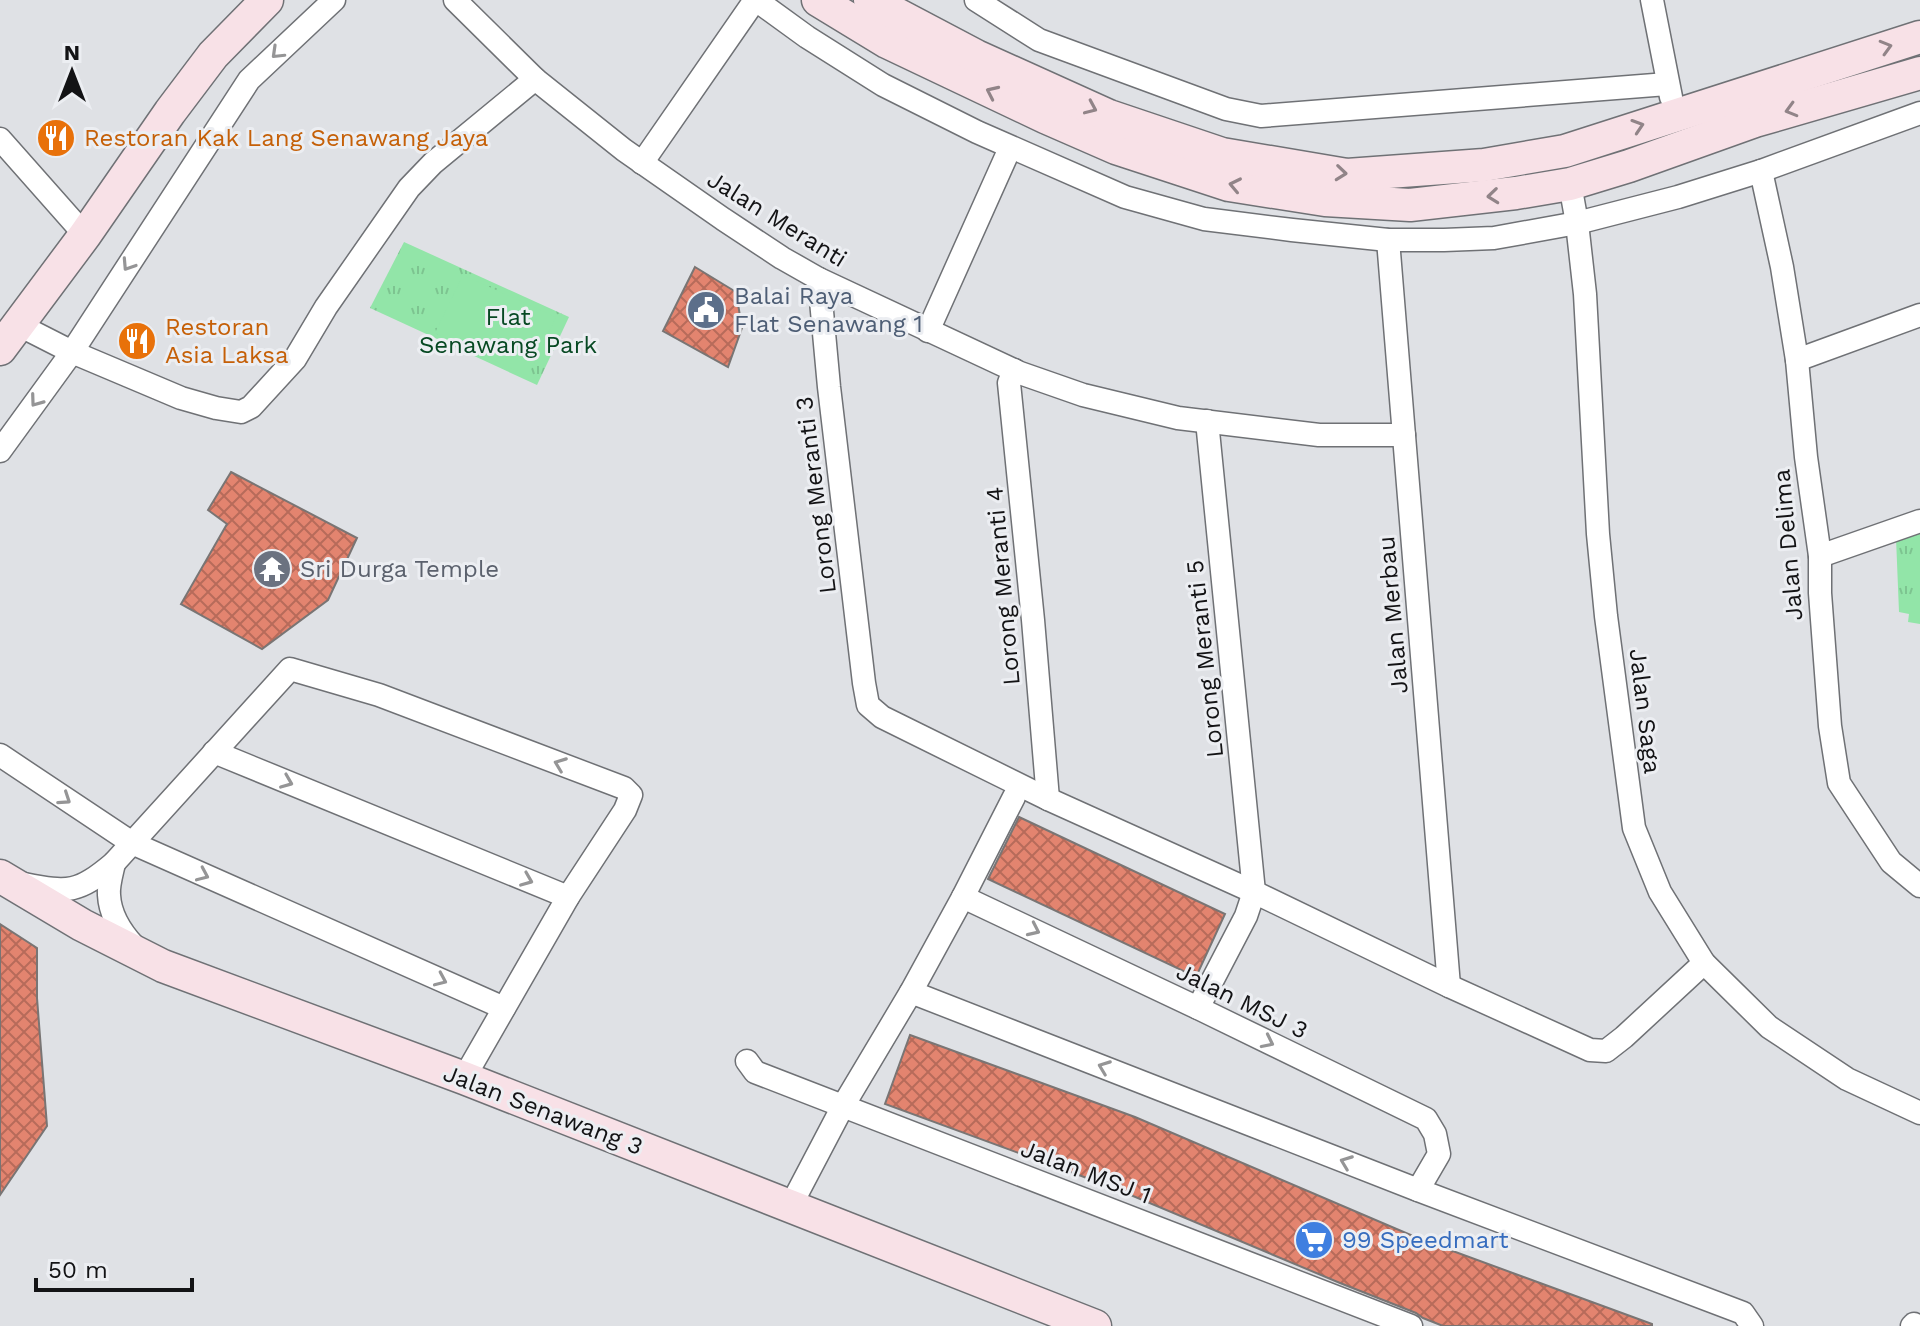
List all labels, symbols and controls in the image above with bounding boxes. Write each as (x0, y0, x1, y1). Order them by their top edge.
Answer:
north arrow (32, 32, 112, 112)
text: N (64, 40, 80, 65)
one-way arrow (1879, 40, 1893, 56)
one-way arrow (272, 44, 286, 58)
one-way arrow (986, 86, 1001, 102)
one-way arrow (1083, 98, 1097, 114)
one-way arrow (1785, 101, 1799, 117)
restaurant icon: Restoran Kak Lang Senawang Jaya (35, 117, 77, 159)
one-way arrow (1631, 119, 1645, 135)
place label: Restoran Kak Lang Senawang Jaya (84, 124, 488, 152)
street label: Jalan Meranti (702, 165, 852, 273)
one-way arrow (1335, 165, 1348, 182)
one-way arrow (1228, 177, 1242, 194)
one-way arrow (1486, 187, 1499, 204)
one-way arrow (123, 256, 138, 271)
place label: Balai Raya Flat Senawang 1 (734, 282, 923, 338)
public building icon: Balai Raya Flat Senawang 1 (685, 289, 727, 331)
park label: Flat Senawang Park (419, 303, 597, 359)
place label: Restoran Asia Laksa (165, 313, 288, 369)
restaurant icon: Restoran Asia Laksa (116, 320, 158, 362)
one-way arrow (31, 393, 46, 407)
street label: Lorong Meranti 3 (790, 395, 842, 595)
street label: Jalan Delima (1767, 468, 1809, 622)
street label: Lorong Meranti 4 (980, 486, 1026, 686)
street label: Jalan Merbau (1372, 535, 1414, 695)
temple icon: Sri Durga Temple (251, 548, 293, 590)
place label: Sri Durga Temple (300, 555, 499, 583)
street label: Lorong Meranti 5 (1181, 559, 1229, 759)
street label: Jalan Saga (1623, 647, 1667, 775)
one-way arrow (554, 757, 568, 774)
one-way arrow (279, 772, 293, 789)
one-way arrow (56, 789, 71, 804)
one-way arrow (195, 865, 209, 881)
one-way arrow (519, 871, 533, 887)
one-way arrow (1025, 920, 1040, 936)
street label: Jalan MSJ 3 (1172, 957, 1312, 1045)
one-way arrow (433, 970, 447, 986)
one-way arrow (1260, 1032, 1275, 1048)
street label: Jalan Senawang 3 (439, 1059, 647, 1161)
one-way arrow (1098, 1060, 1112, 1077)
street label: Jalan MSJ 1 (1017, 1134, 1155, 1210)
one-way arrow (1340, 1155, 1354, 1172)
supermarket icon: 99 Speedmart (1293, 1219, 1335, 1261)
place label: 99 Speedmart (1342, 1226, 1508, 1254)
scale bar (36, 1242, 192, 1292)
text: 50 m (48, 1256, 108, 1284)

